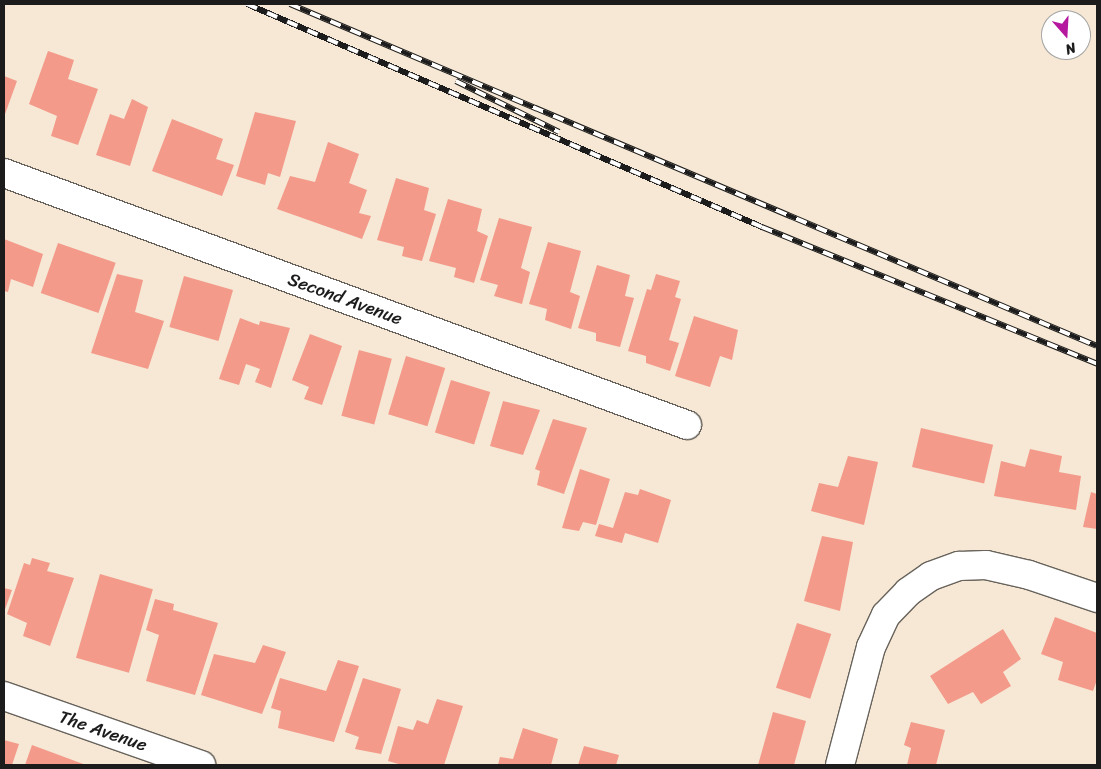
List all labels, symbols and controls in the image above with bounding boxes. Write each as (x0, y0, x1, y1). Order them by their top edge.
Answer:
north arrow (1041, 10, 1091, 60)
text: N (1062, 35, 1079, 62)
street label: Second Avenue (285, 268, 405, 330)
street label: The Avenue (57, 706, 149, 756)

